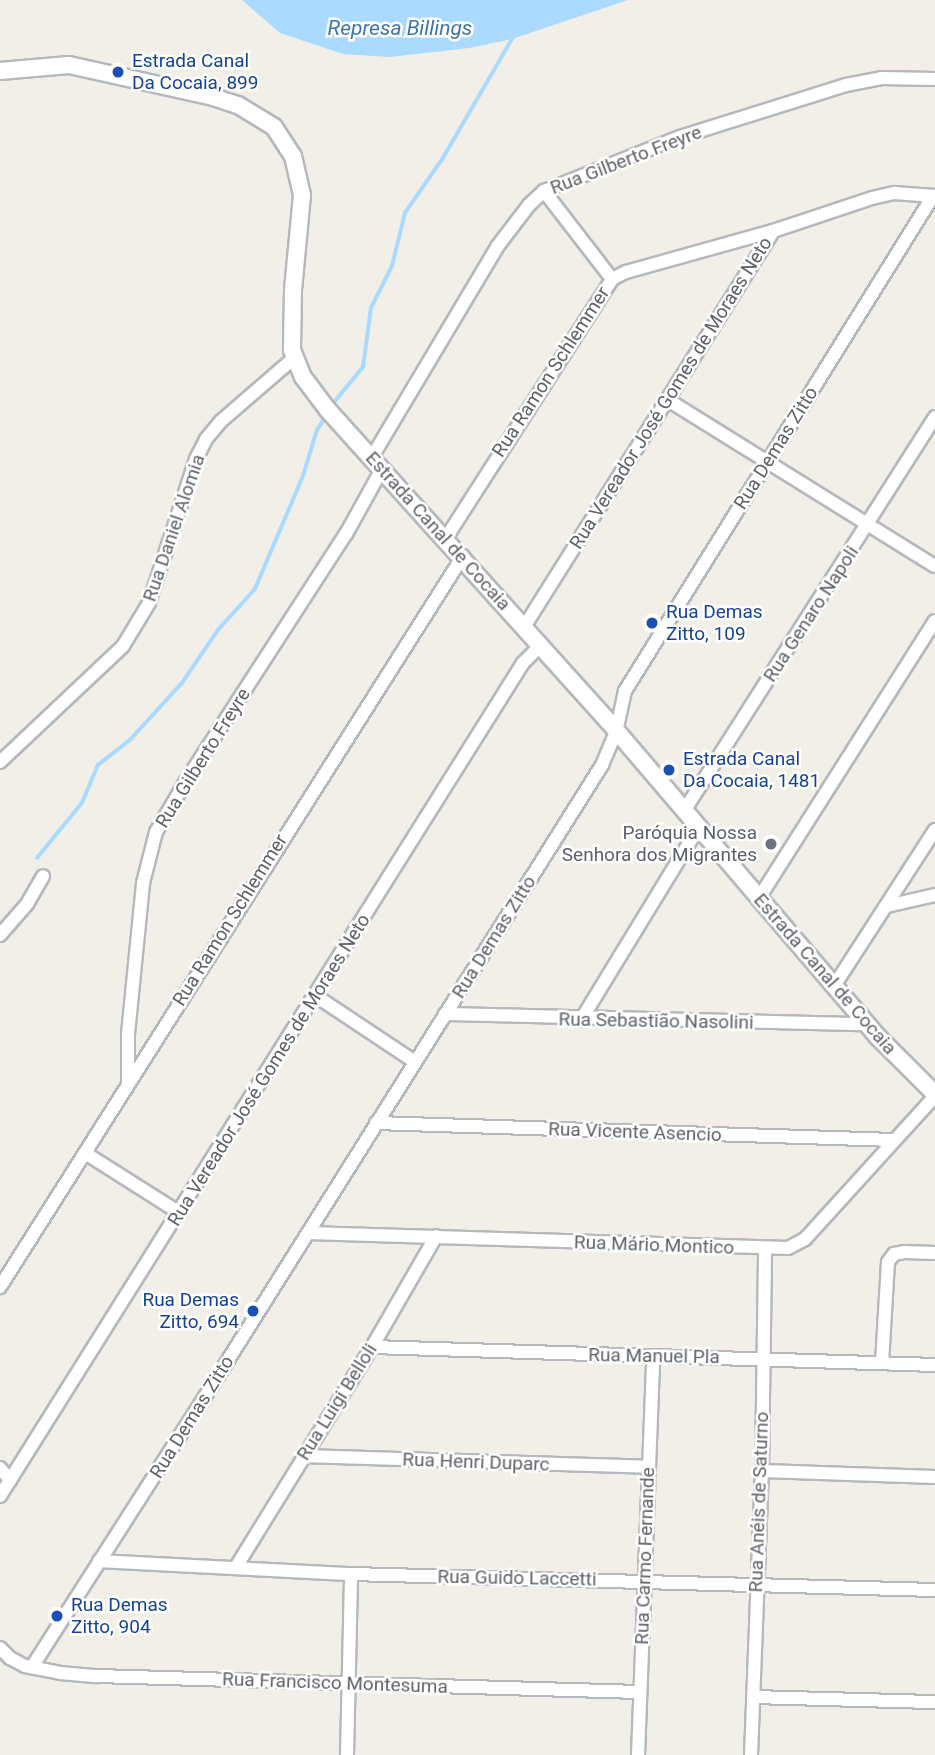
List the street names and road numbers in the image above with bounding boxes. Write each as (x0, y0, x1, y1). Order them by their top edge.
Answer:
street label: Rua Gilberto Freyre (547, 121, 705, 199)
street label: Rua Vereador José Gomes de Moraes Neto (565, 233, 777, 553)
street label: Rua Ramon Schlemmer (487, 283, 615, 461)
street label: Rua Demas Zitto (729, 382, 823, 514)
street label: Estrada Canal de Cocaia (361, 447, 515, 615)
street label: Rua Daniel Alomia (138, 451, 210, 605)
street label: Rua Genaro Napoli (759, 542, 863, 686)
street label: Rua Gilberto Freyre (151, 684, 255, 832)
street label: Rua Ramon Schlemmer (168, 830, 292, 1010)
street label: Rua Demas Zitto (447, 871, 541, 1003)
street label: Estrada Canal de Cocaia (749, 889, 901, 1059)
street label: Rua Vereador José Gomes de Moraes Neto (163, 910, 375, 1230)
street label: Rua Sebastião Nasolini (558, 1008, 754, 1034)
street label: Rua Vicente Asencio (548, 1118, 722, 1146)
street label: Rua Mário Montico (574, 1231, 734, 1259)
street label: Rua Luigi Belloli (292, 1339, 382, 1465)
street label: Rua Manuel Pla (588, 1343, 720, 1369)
street label: Rua Demas Zitto (145, 1351, 239, 1483)
street label: Rua Anéis de Saturno (744, 1411, 774, 1593)
street label: Rua Henri Duparc (402, 1448, 550, 1476)
street label: Rua Carmo Fernande (631, 1467, 659, 1645)
street label: Rua Guido Laccetti (437, 1565, 597, 1591)
street label: Rua Francisco Montesuma (222, 1668, 448, 1698)

